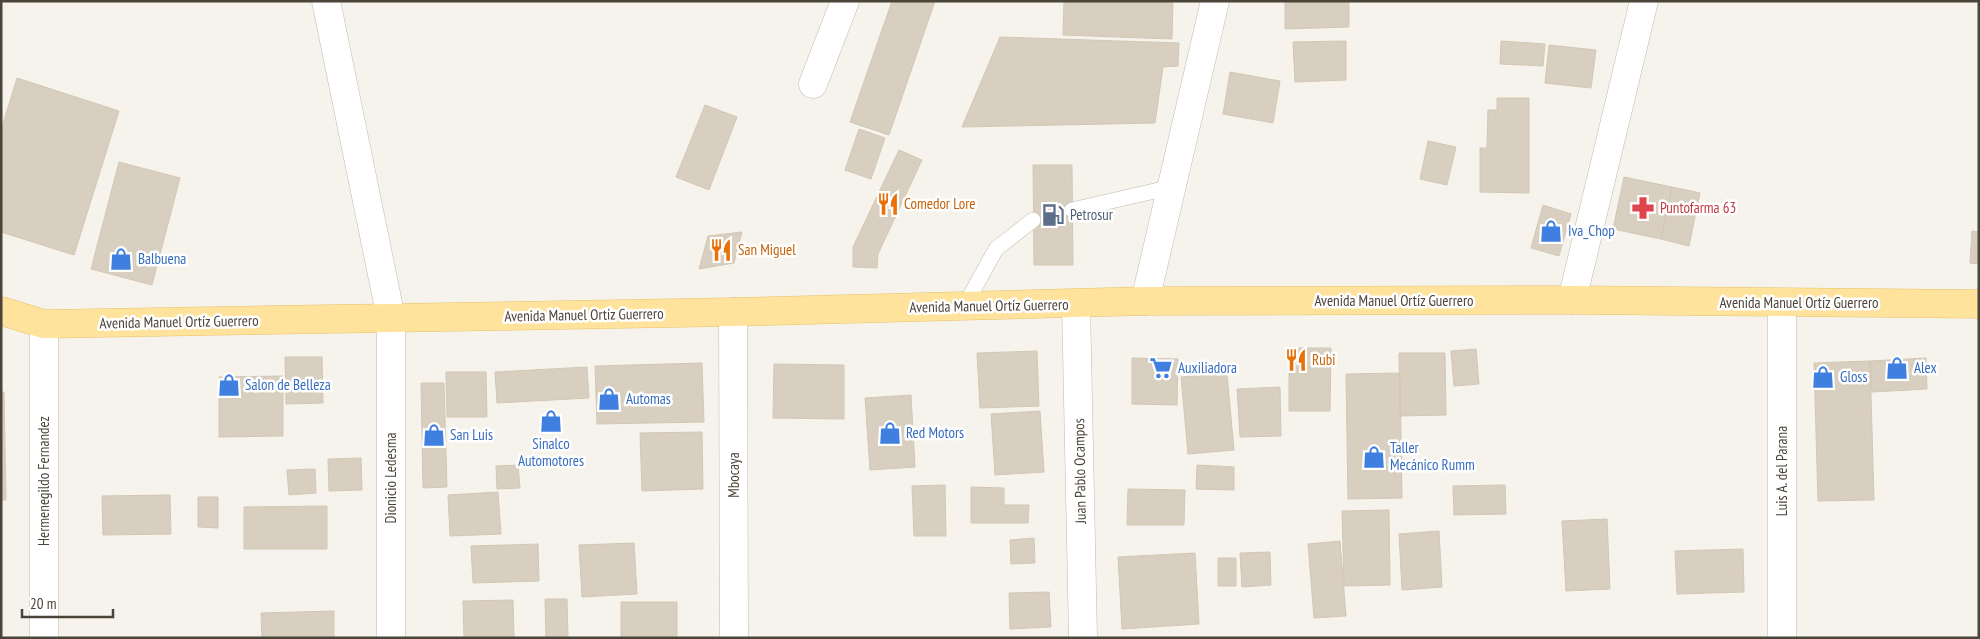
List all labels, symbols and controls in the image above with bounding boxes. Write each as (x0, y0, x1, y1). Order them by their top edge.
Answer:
restaurant icon: Comedor Lore (875, 191, 901, 217)
place label: Comedor Lore (904, 194, 976, 213)
pharmacy icon: Puntofarma 63 (1630, 195, 1656, 221)
place label: Puntofarma 63 (1660, 198, 1736, 217)
fuel station icon: Petrosur (1040, 202, 1066, 228)
place label: Petrosur (1070, 205, 1114, 224)
shop icon: Iva_Chop (1538, 218, 1564, 244)
place label: Iva_Chop (1568, 221, 1615, 240)
restaurant icon: San Miguel (708, 237, 734, 263)
place label: San Miguel (738, 240, 796, 259)
shop icon: Balbuena (108, 246, 134, 272)
place label: Balbuena (138, 249, 186, 268)
street label: Avenida Manuel Ortíz Guerrero (1314, 291, 1474, 310)
street label: Avenida Manuel Ortíz Guerrero (1719, 293, 1879, 312)
street label: Avenida Manuel Ortíz Guerrero (909, 295, 1069, 316)
street label: Avenida Manuel Ortíz Guerrero (504, 304, 664, 325)
street label: Avenida Manuel Ortíz Guerrero (99, 311, 259, 332)
restaurant icon: Rubi (1283, 347, 1309, 373)
place label: Rubi (1312, 350, 1335, 369)
supermarket icon: Auxiliadora (1148, 355, 1174, 381)
shop icon: Alex (1884, 355, 1910, 381)
place label: Auxiliadora (1178, 358, 1237, 377)
place label: Alex (1914, 358, 1937, 377)
shop icon: Gloss (1810, 364, 1836, 390)
place label: Gloss (1840, 367, 1868, 386)
shop icon: Salon de Belleza (216, 372, 242, 398)
place label: Salon de Belleza (245, 375, 331, 394)
shop icon: Automas (596, 386, 622, 412)
place label: Automas (626, 389, 671, 408)
shop icon: Sinalco Automotores (538, 408, 564, 434)
street label: Hermenegildo Fernandez (34, 416, 53, 546)
street label: Juan Pablo Ocampos (1069, 418, 1090, 525)
shop icon: Red Motors (877, 420, 903, 446)
shop icon: San Luis (421, 422, 447, 448)
place label: Red Motors (906, 423, 964, 442)
place label: San Luis (450, 425, 493, 444)
street label: Luis A. del Parana (1772, 426, 1791, 516)
street label: Dionicio Ledesma (381, 433, 400, 524)
place label: Sinalco Automotores (518, 434, 584, 470)
place label: Taller Mecánico Rumm (1390, 438, 1475, 474)
shop icon: Taller Mecánico Rumm (1361, 444, 1387, 470)
street label: Mbocaya (724, 452, 743, 498)
scale bar (22, 586, 114, 618)
text: 20 m (30, 594, 56, 613)

